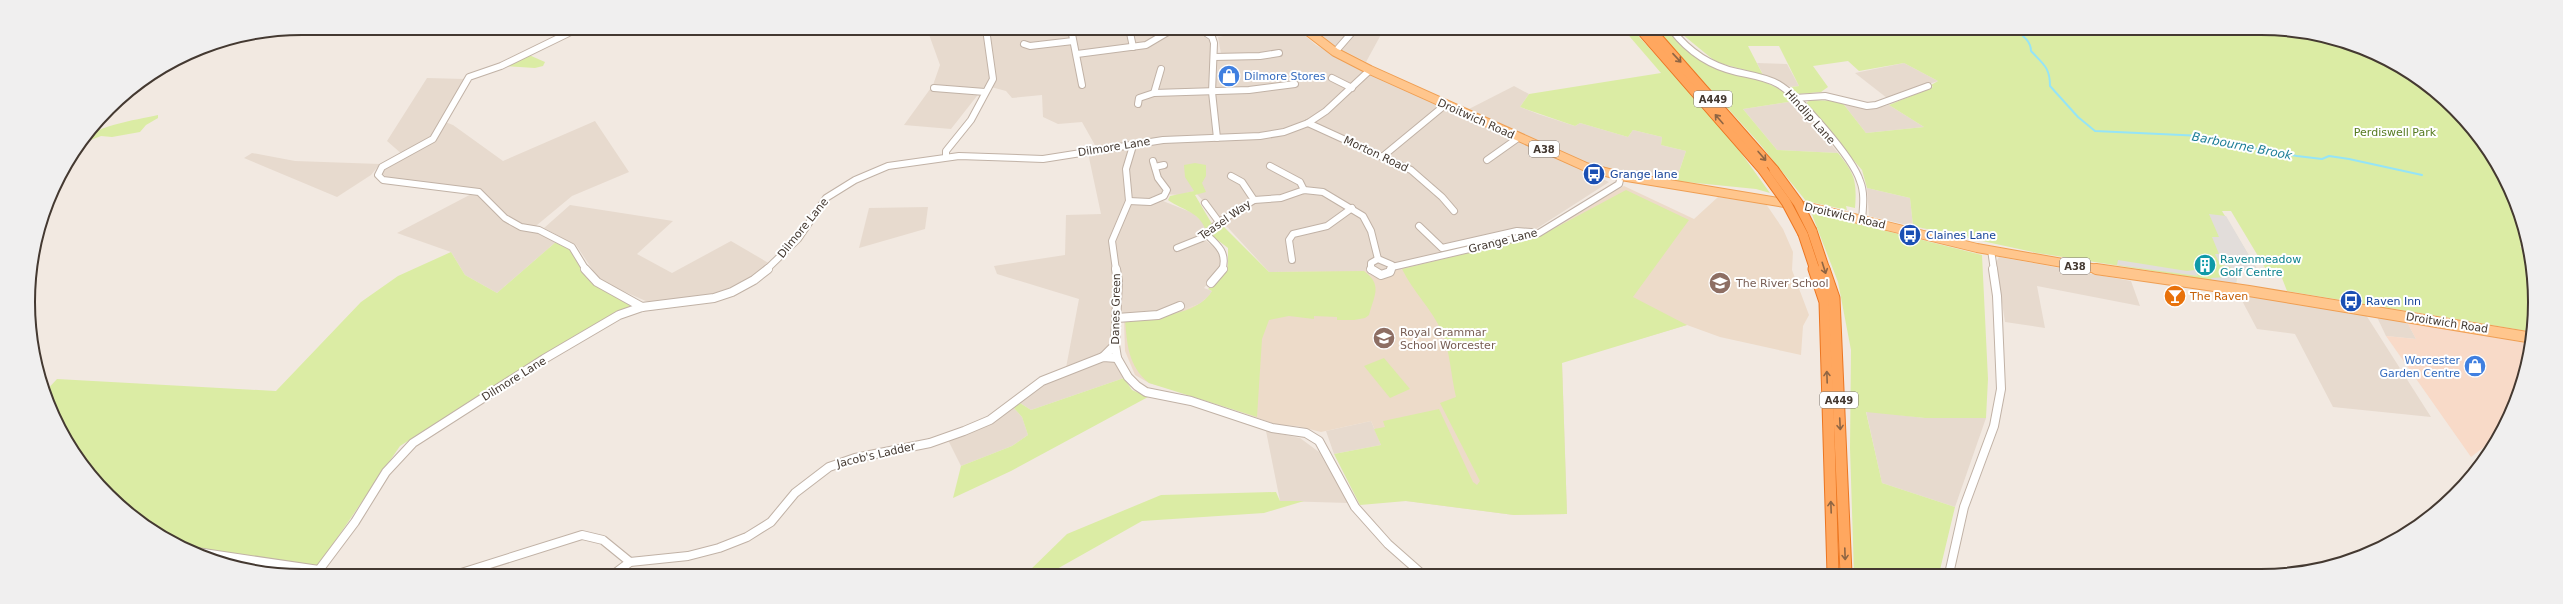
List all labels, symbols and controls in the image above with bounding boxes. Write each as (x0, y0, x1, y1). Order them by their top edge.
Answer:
one-way arrow (1672, 53, 1681, 63)
shop icon: Dilmore Stores (1216, 63, 1242, 89)
place label: Dilmore Stores (1244, 70, 1326, 83)
street label: Hindlip Lane (1782, 87, 1838, 147)
road number: A449 (1694, 91, 1732, 107)
street label: Droitwich Road (1435, 96, 1517, 142)
one-way arrow (1715, 113, 1724, 124)
park label: Perdiswell Park (2354, 126, 2437, 139)
water label: Barbourne Brook (2191, 129, 2294, 163)
street label: Morton Road (1342, 133, 1410, 175)
street label: Dilmore Lane (1077, 135, 1151, 159)
road number: A38 (1529, 141, 1559, 157)
one-way arrow (1758, 151, 1767, 162)
bus stop icon: Grange lane (1581, 161, 1607, 187)
place label: Grange lane (1610, 168, 1678, 181)
street label: Dilmore Lane (775, 195, 831, 261)
street label: Teasel Way (1196, 197, 1254, 243)
street label: Droitwich Road (1803, 200, 1887, 232)
bus stop icon: Claines Lane (1897, 222, 1923, 248)
street label: Grange Lane (1467, 226, 1539, 256)
place label: Claines Lane (1926, 229, 1996, 242)
building icon: Ravenmeadow Golf Centre (2192, 252, 2218, 278)
place label: Ravenmeadow Golf Centre (2220, 253, 2301, 279)
road number: A38 (2060, 258, 2090, 274)
one-way arrow (1821, 261, 1828, 274)
school or university icon: The River School (1707, 270, 1733, 296)
street label: Danes Green (1109, 273, 1123, 345)
place label: The River School (1735, 277, 1828, 290)
bar icon: The Raven (2162, 283, 2188, 309)
bus stop icon: Raven Inn (2338, 288, 2364, 314)
place label: The Raven (2189, 290, 2248, 303)
place label: Raven Inn (2366, 295, 2421, 308)
street label: Droitwich Road (2405, 310, 2489, 336)
school or university icon: Royal Grammar School Worcester (1371, 325, 1397, 351)
place label: Royal Grammar School Worcester (1400, 326, 1496, 352)
shop icon: Worcester Garden Centre (2462, 353, 2488, 379)
street label: Dilmore Lane (480, 354, 549, 404)
place label: Worcester Garden Centre (2379, 354, 2460, 380)
one-way arrow (1823, 371, 1831, 384)
road number: A449 (1820, 392, 1858, 408)
one-way arrow (1836, 417, 1844, 430)
street label: Jacob's Ladder (835, 440, 917, 471)
one-way arrow (1827, 501, 1835, 514)
one-way arrow (1842, 547, 1849, 560)

